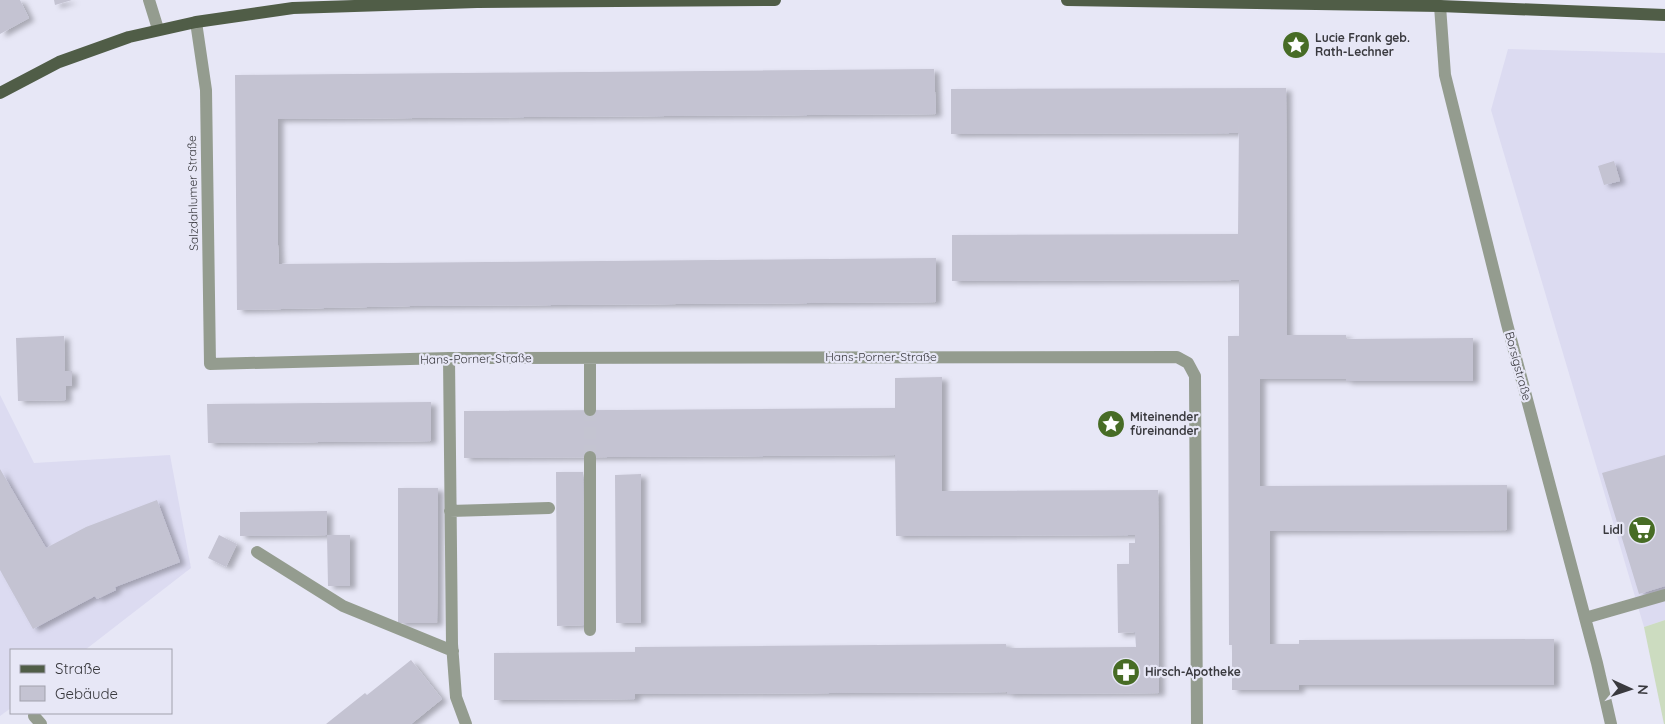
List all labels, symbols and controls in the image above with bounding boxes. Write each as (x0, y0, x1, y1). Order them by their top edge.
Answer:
place icon: Lucie Frank geb. Rath-Lechner (1281, 30, 1311, 60)
place label: Lucie Frank geb. Rath-Lechner (1315, 30, 1410, 59)
street label: Salzdahlumer Straße (184, 135, 201, 251)
street label: Borsigstraße (1502, 330, 1535, 402)
street label: Hans-Porner-Straße (825, 349, 937, 364)
street label: Hans-Porner-Straße (420, 350, 532, 367)
place icon: Miteinender füreinander (1096, 409, 1126, 439)
place label: Miteinender füreinander (1130, 409, 1199, 438)
supermarket icon: Lidl (1627, 515, 1657, 545)
place label: Lidl (1603, 522, 1623, 537)
legend (10, 649, 172, 714)
pharmacy icon: Hirsch-Apotheke (1111, 657, 1141, 687)
text: Straße (55, 659, 101, 678)
place label: Hirsch-Apotheke (1145, 664, 1241, 679)
north arrow (1605, 664, 1655, 714)
text: Gebäude (55, 684, 118, 703)
text: N (1634, 684, 1652, 695)

